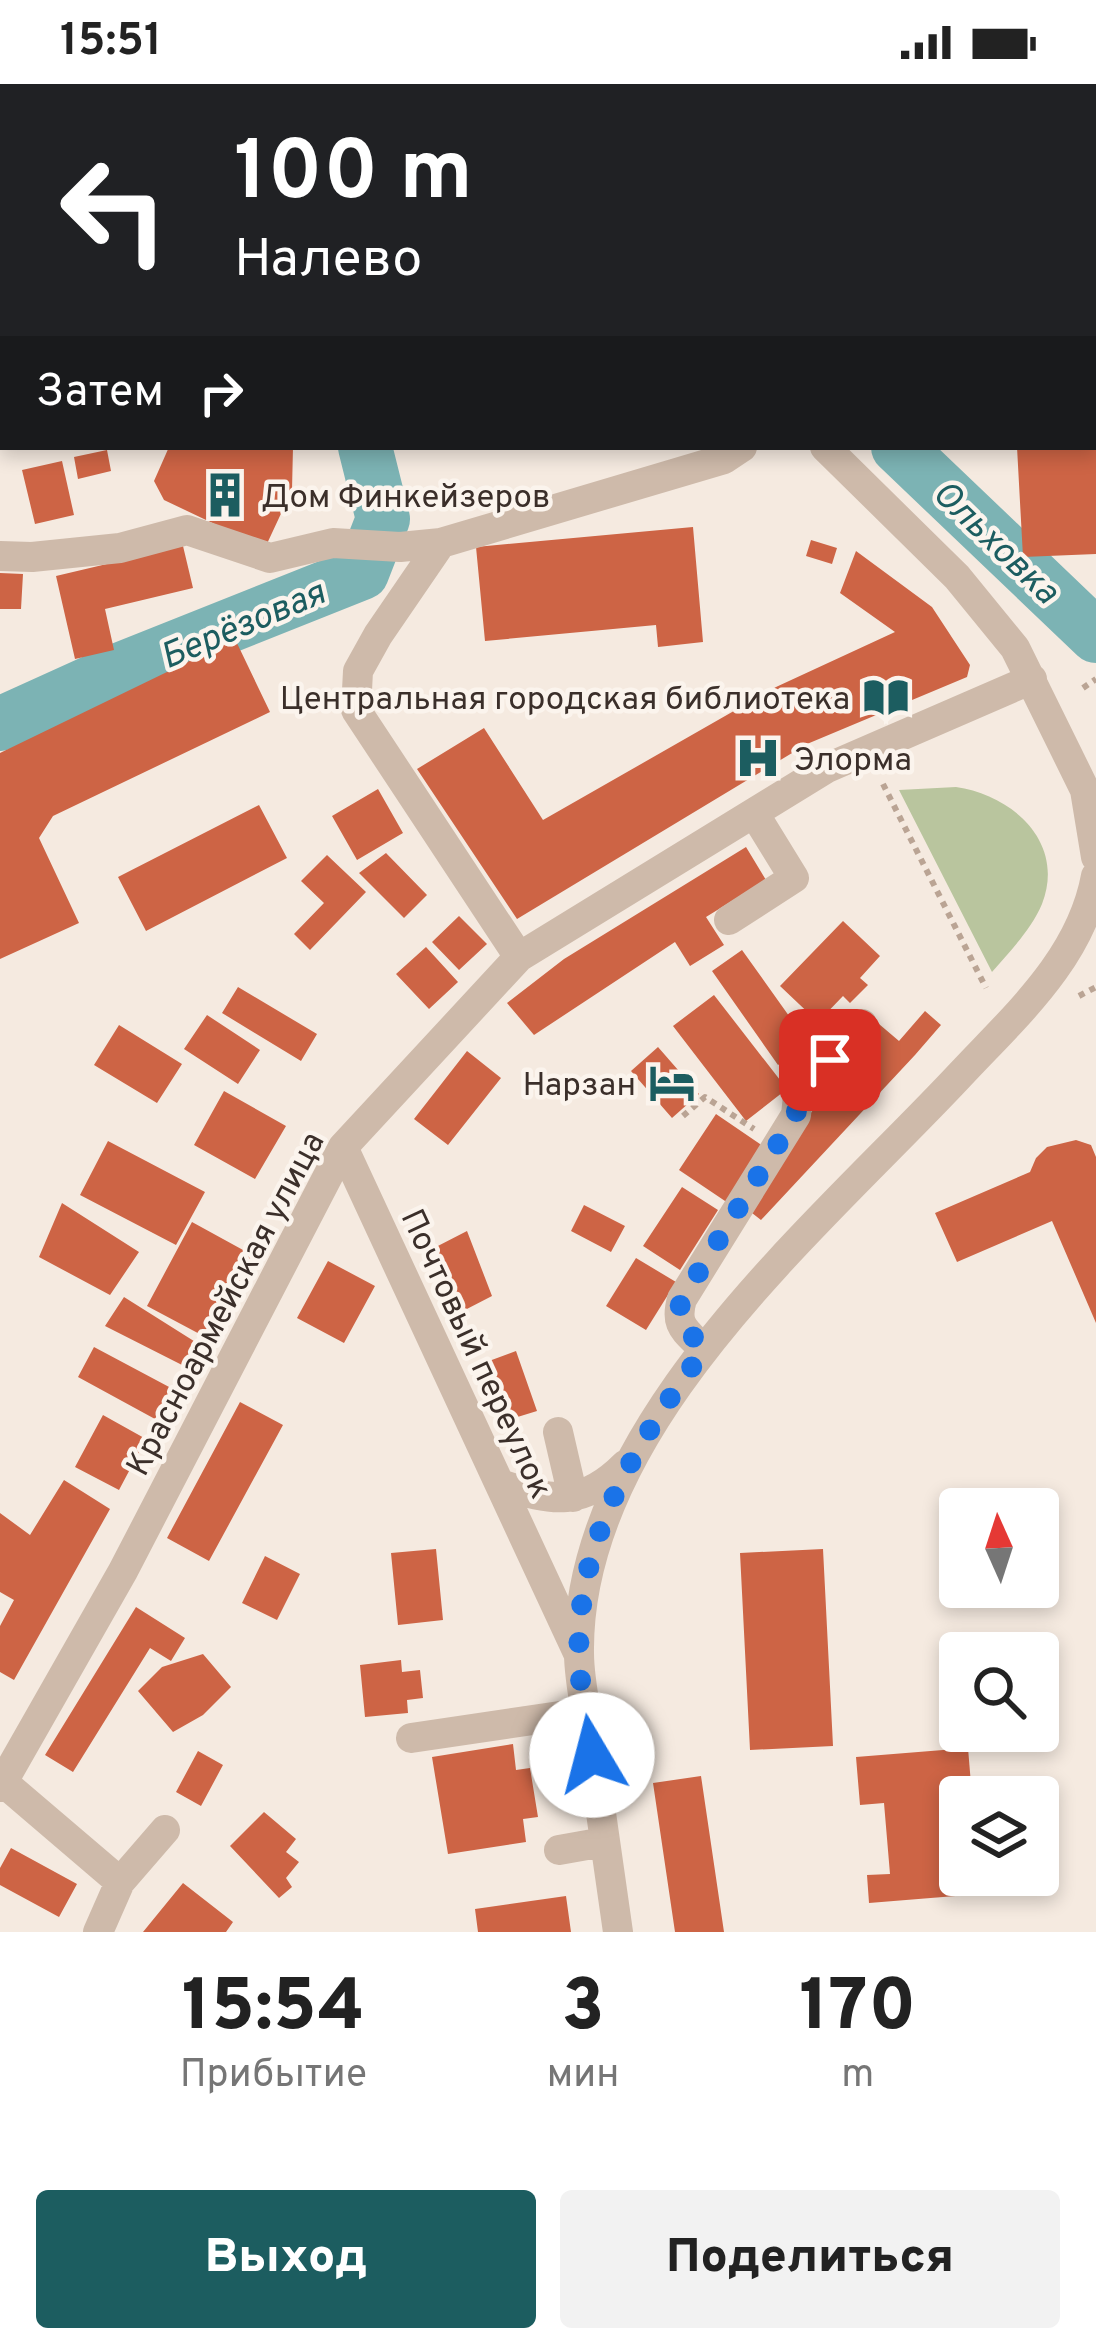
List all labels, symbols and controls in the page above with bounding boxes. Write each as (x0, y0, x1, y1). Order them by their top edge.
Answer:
text: 15:51 (60, 14, 162, 71)
text: 100 m (234, 123, 473, 229)
icon: left (36, 132, 192, 288)
text: Налево (234, 227, 422, 296)
icon: right (188, 360, 254, 426)
text: Затем (36, 365, 164, 422)
building icon: Дом Финкейзеров (200, 470, 250, 520)
water label: Ольховка (921, 472, 1068, 616)
place label: Дом Финкейзеров (261, 478, 550, 520)
water label: Берёзовая (154, 571, 334, 682)
library icon: Центральная городская библиотека (861, 672, 911, 722)
place label: Центральная городская библиотека (280, 680, 850, 722)
hospital icon: Элорма (733, 733, 783, 783)
place label: Элорма (794, 741, 912, 783)
pin (779, 1009, 881, 1111)
icon: arrive (797, 1027, 863, 1093)
hotel icon: Нарзан (647, 1058, 697, 1108)
place label: Нарзан (523, 1066, 636, 1108)
street label: Красноармейская улица (119, 1126, 336, 1484)
street label: Почтовый переулок (389, 1203, 560, 1506)
north arrow (939, 1488, 1059, 1608)
map controls (939, 1488, 1059, 1896)
button: search (939, 1632, 1059, 1752)
position arrow (529, 1692, 655, 1818)
button: layers (939, 1776, 1059, 1896)
text: 15:54 (182, 1964, 365, 2056)
text: 3 (562, 1964, 605, 2056)
text: 170 (799, 1964, 916, 2056)
text: Прибытие (180, 2052, 367, 2101)
text: мин (547, 2052, 619, 2101)
text: m (841, 2052, 874, 2101)
button: Выход (36, 2190, 536, 2328)
button: Поделиться (560, 2190, 1060, 2328)

